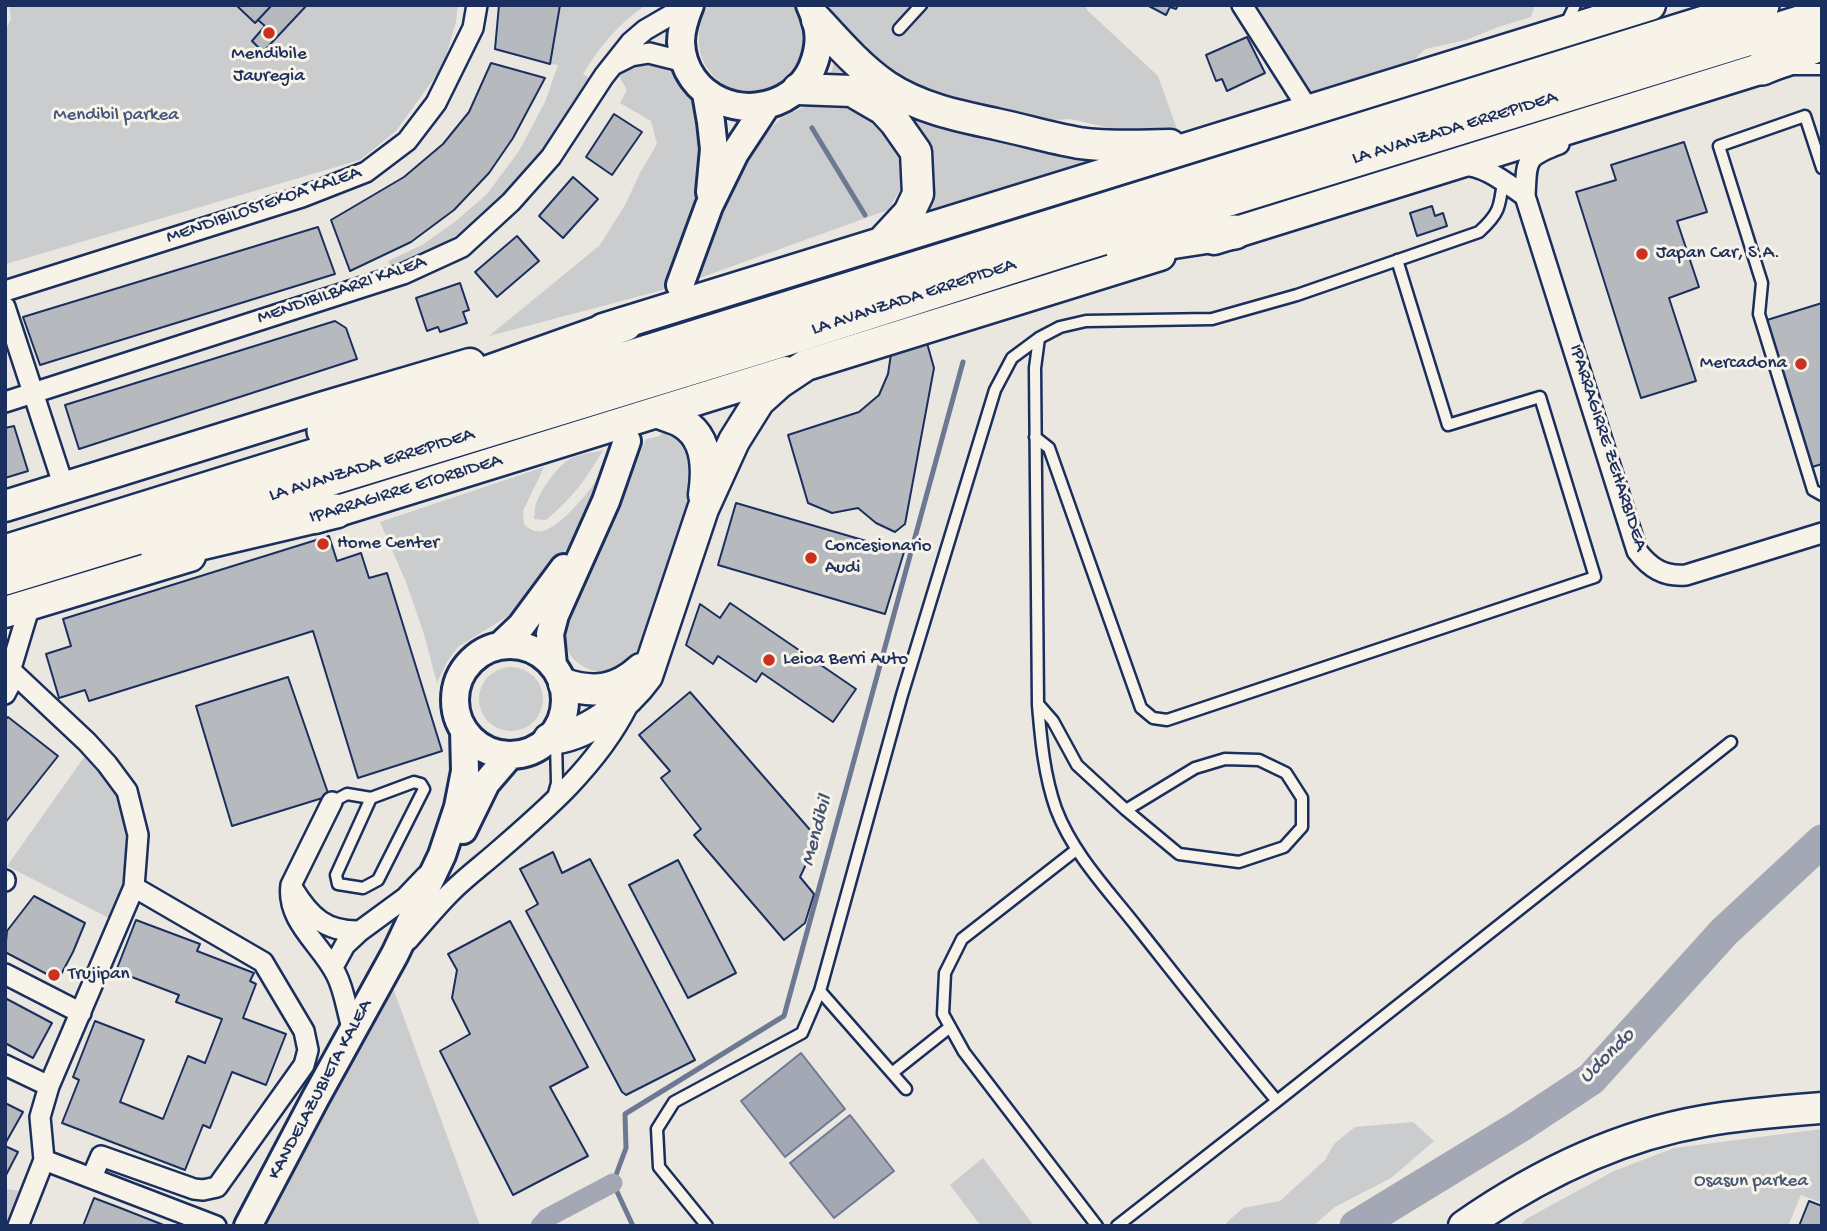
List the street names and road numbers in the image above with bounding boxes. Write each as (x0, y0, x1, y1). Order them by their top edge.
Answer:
street label: LA AVANZADA ERREPIDEA (1349, 87, 1561, 171)
street label: MENDIBILOSTEKOA KALEA (164, 162, 364, 250)
street label: MENDIBILBARRI KALEA (255, 251, 429, 331)
street label: LA AVANZADA ERREPIDEA (809, 254, 1019, 342)
street label: IPARRAGIRRE ZEHARBIDEA (1563, 342, 1651, 554)
street label: LA AVANZADA ERREPIDEA (266, 424, 478, 508)
street label: IPARRAGIRRE ETORBIDEA (307, 450, 505, 530)
street label: KANDELAZUBIETA KALEA (264, 996, 378, 1184)

